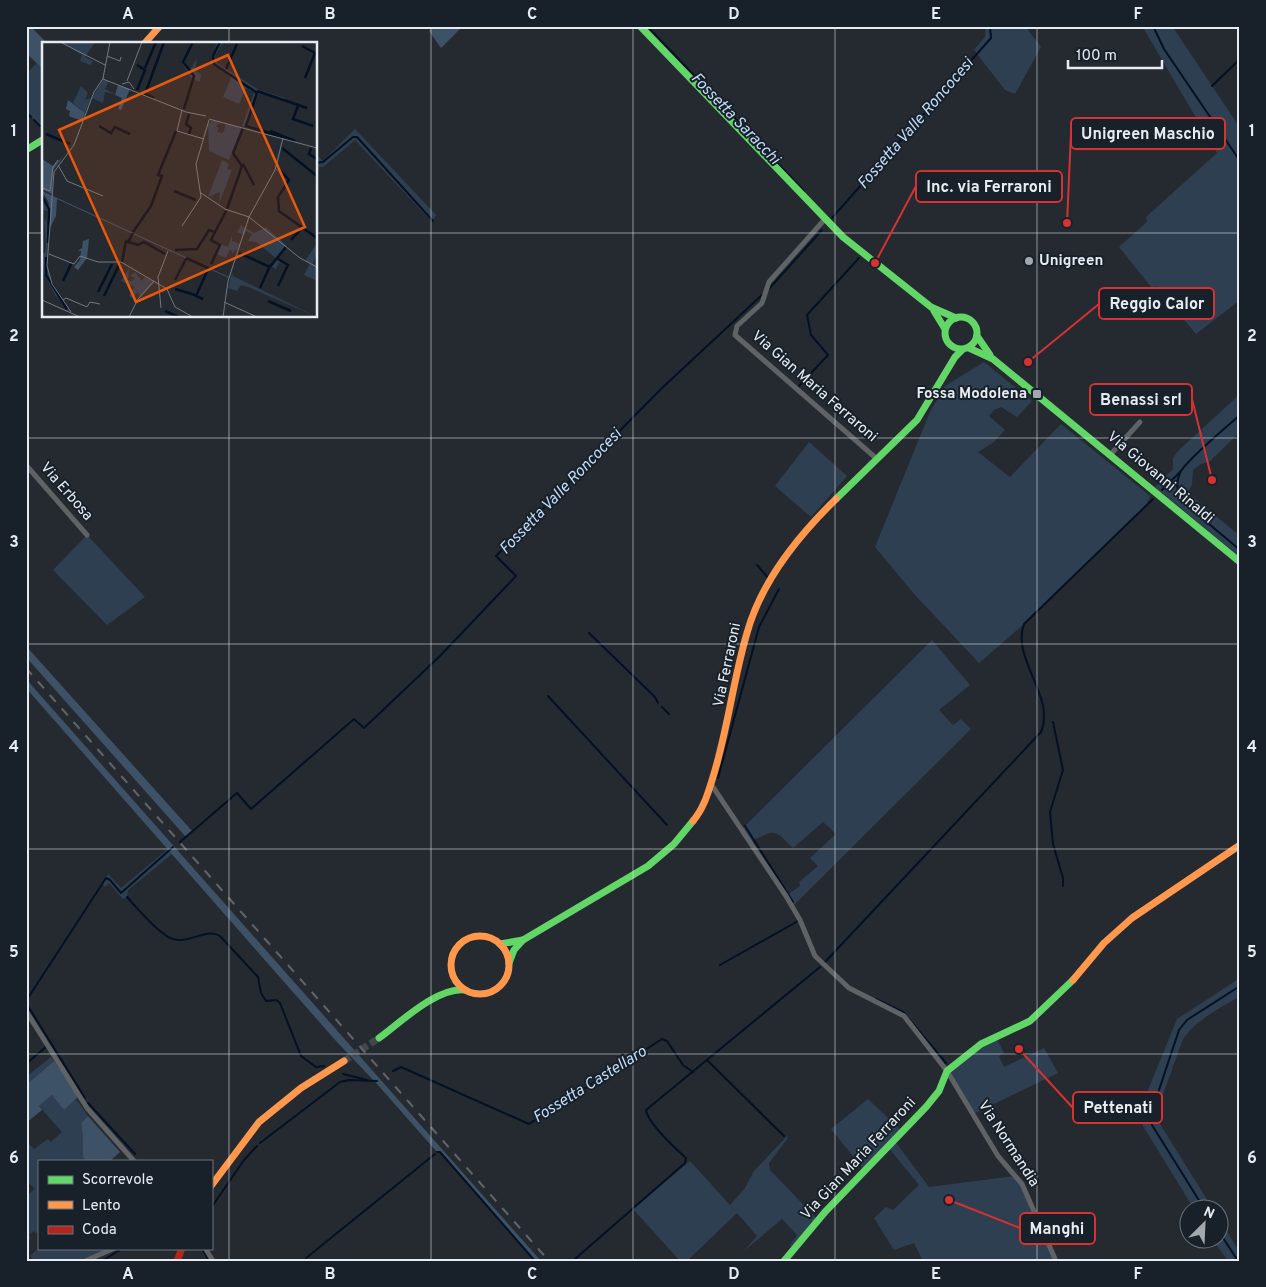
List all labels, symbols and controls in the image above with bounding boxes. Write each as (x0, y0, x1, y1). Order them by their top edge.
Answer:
text: A (122, 5, 134, 25)
text: B (324, 5, 336, 25)
text: C (527, 5, 537, 25)
text: D (728, 5, 740, 25)
text: E (931, 5, 941, 25)
text: F (1133, 5, 1143, 25)
scale bar (1068, 38, 1162, 70)
inset map (42, 42, 318, 318)
text: 100 m (1076, 47, 1117, 66)
water label: Fossetta Valle Roncocesi (854, 54, 979, 194)
water label: Fossetta Saracchi (686, 69, 785, 170)
callout: Unigreen Maschio (1071, 118, 1225, 149)
text: 1 (11, 122, 17, 142)
text: 1 (1249, 122, 1255, 142)
text: Unigreen Maschio (1081, 125, 1215, 145)
callout: Inc. via Ferraroni (916, 171, 1062, 202)
text: Inc. via Ferraroni (926, 178, 1052, 198)
place label: Unigreen (1039, 252, 1103, 271)
marker: Unigreen (1023, 255, 1035, 267)
callout: Reggio Calor (1099, 288, 1214, 319)
text: Reggio Calor (1109, 295, 1205, 315)
text: 2 (9, 327, 19, 347)
street label: Via Gian Maria Ferraroni (747, 327, 881, 447)
text: 2 (1247, 327, 1257, 347)
callout: Benassi srl (1090, 384, 1192, 415)
place label: Fossa Modolena (916, 385, 1027, 404)
marker: Fossa Modolena (1031, 388, 1043, 400)
text: Benassi srl (1100, 391, 1182, 411)
water label: Fossetta Valle Roncocesi (496, 424, 627, 559)
street label: Via Giovanni Rinaldi (1103, 428, 1217, 528)
street label: Via Erbosa (35, 459, 97, 525)
text: 3 (9, 533, 19, 553)
text: 3 (1247, 533, 1257, 553)
street label: Via Ferraroni (710, 621, 746, 709)
text: 4 (9, 738, 19, 758)
text: 4 (1247, 738, 1257, 758)
text: 5 (9, 943, 19, 963)
text: 5 (1247, 943, 1257, 963)
water label: Fossetta Castellaro (529, 1042, 651, 1128)
callout: Pettenati (1073, 1092, 1162, 1123)
street label: Via Gian Maria Ferraroni (797, 1094, 921, 1224)
street label: Via Normandia (973, 1097, 1043, 1191)
text: Pettenati (1083, 1099, 1153, 1119)
text: 6 (9, 1149, 19, 1169)
text: 6 (1247, 1149, 1257, 1169)
legend (38, 1160, 212, 1250)
text: Scorrevole (82, 1171, 154, 1190)
text: Lento (82, 1197, 121, 1216)
north arrow (1178, 1200, 1228, 1250)
text: N (1201, 1204, 1217, 1223)
callout: Manghi (1020, 1213, 1095, 1244)
text: Manghi (1030, 1220, 1084, 1240)
text: Coda (82, 1221, 117, 1240)
text: A (122, 1265, 134, 1285)
text: B (324, 1265, 336, 1285)
text: C (527, 1265, 537, 1285)
text: D (728, 1265, 740, 1285)
text: E (931, 1265, 941, 1285)
text: F (1133, 1265, 1143, 1285)

